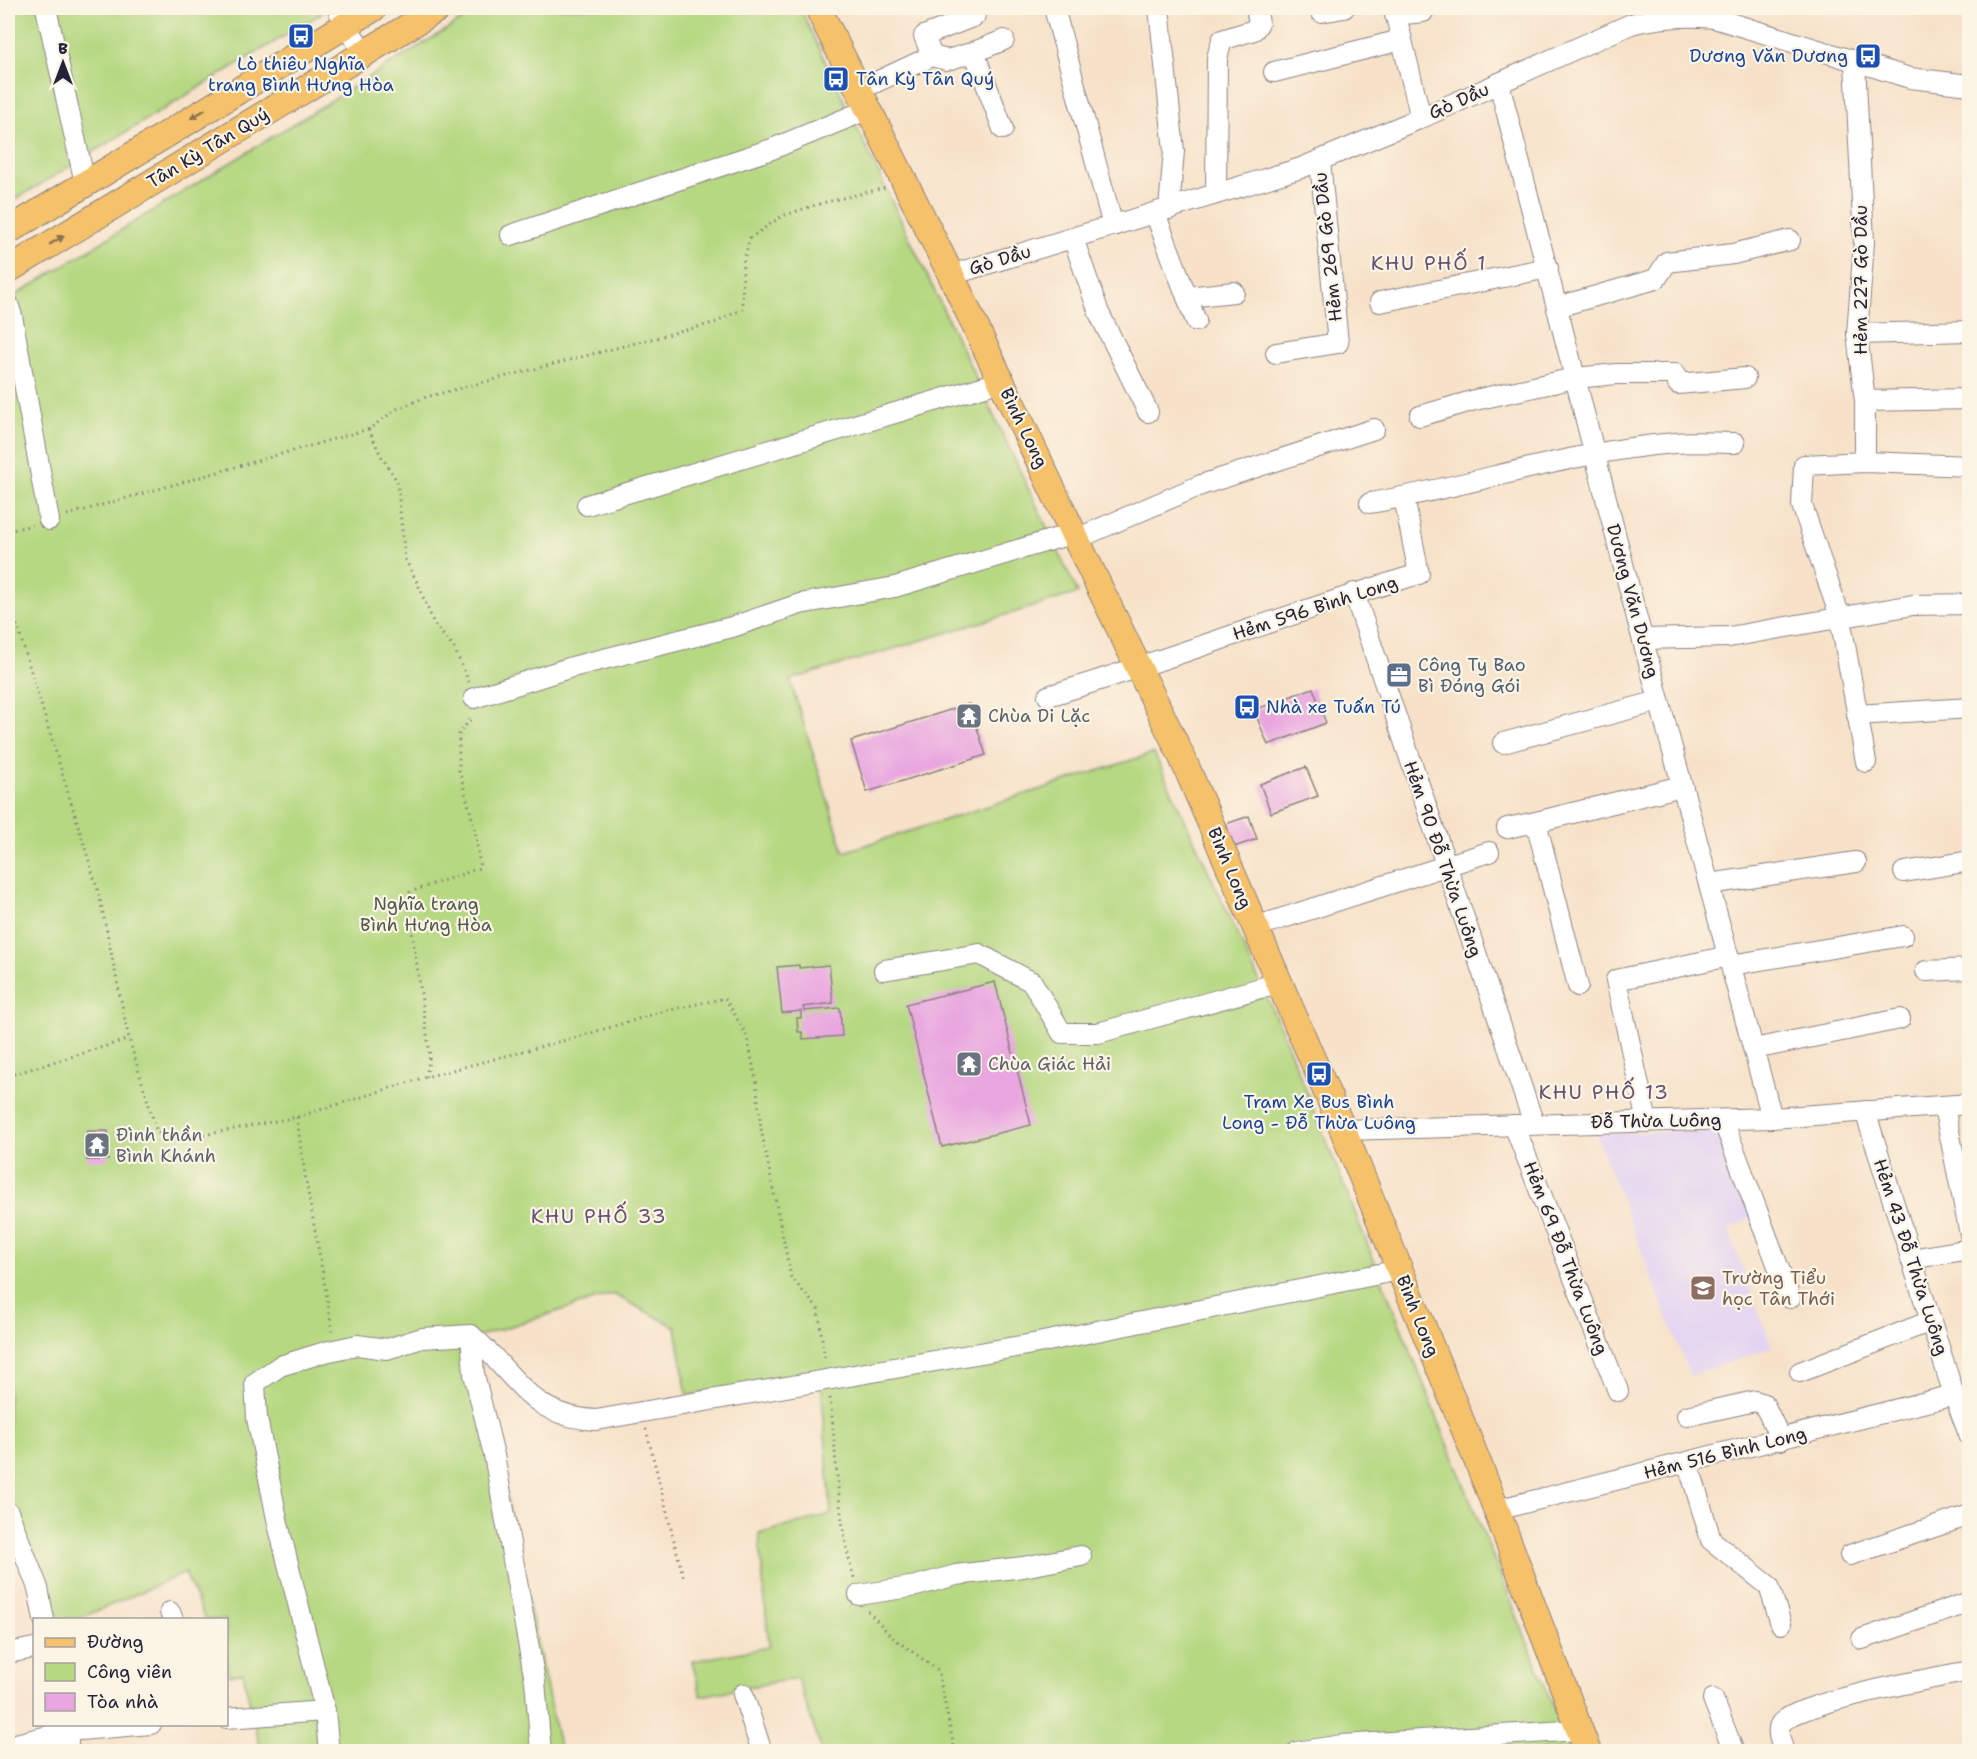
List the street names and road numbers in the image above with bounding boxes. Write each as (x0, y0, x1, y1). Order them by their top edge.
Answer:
street label: Gò Dầu (1425, 77, 1493, 125)
street label: Tân Kỳ Tân Quý (143, 102, 273, 194)
street label: Hẻm 269 Gò Dầu (1308, 171, 1348, 323)
street label: Hẻm 227 Gò Dầu (1849, 205, 1873, 355)
street label: Gò Dầu (966, 239, 1034, 281)
street label: Bình Long (994, 384, 1054, 472)
street label: Dương Văn Dương (1601, 521, 1665, 681)
street label: Hẻm 596 Bình Long (1229, 570, 1401, 646)
street label: Hẻm 90 Đỗ Thừa Luông (1398, 758, 1488, 960)
street label: Bình Long (1202, 824, 1258, 912)
street label: Đỗ Thừa Luông (1590, 1108, 1722, 1134)
street label: Hẻm 43 Đỗ Thừa Luông (1868, 1156, 1954, 1358)
street label: Hẻm 69 Đỗ Thừa Luông (1518, 1158, 1614, 1358)
street label: Bình Long (1391, 1271, 1445, 1361)
street label: Hẻm 516 Bình Long (1641, 1421, 1809, 1485)

